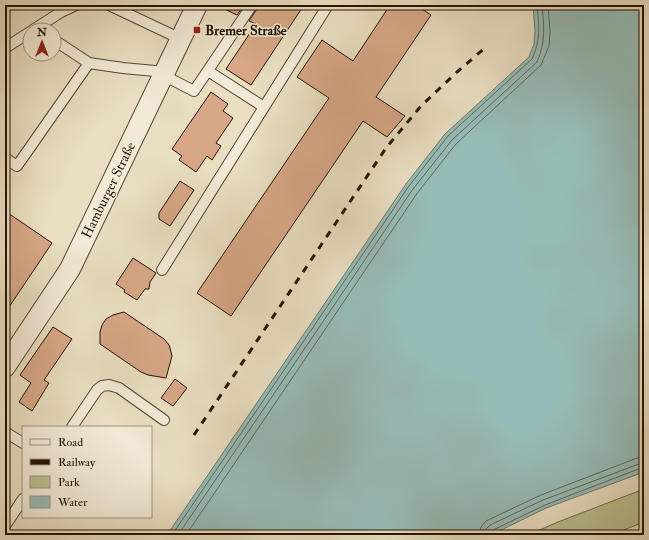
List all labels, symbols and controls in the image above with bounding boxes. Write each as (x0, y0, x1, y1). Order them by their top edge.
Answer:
north arrow (22, 22, 62, 62)
place label: Bremer Straße (205, 22, 287, 39)
marker: Bremer Straße (192, 25, 202, 35)
text: N (36, 26, 48, 39)
street label: Hamburger Straße (78, 139, 139, 241)
legend (22, 426, 152, 518)
text: Road (58, 435, 83, 450)
text: Railway (58, 455, 96, 470)
text: Park (58, 475, 80, 490)
text: Water (57, 495, 88, 510)

